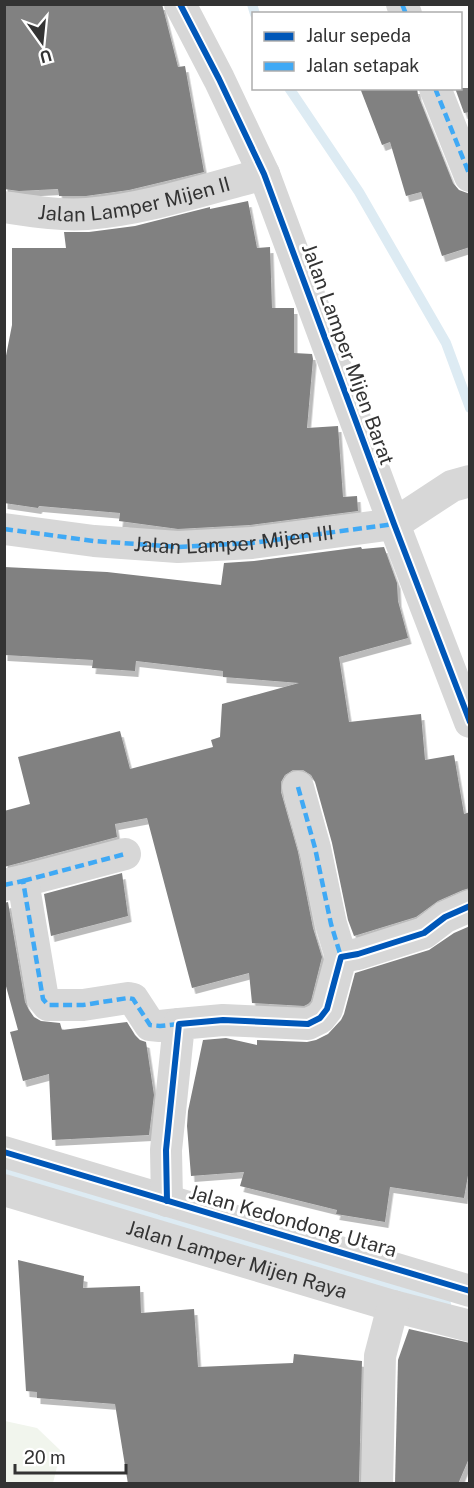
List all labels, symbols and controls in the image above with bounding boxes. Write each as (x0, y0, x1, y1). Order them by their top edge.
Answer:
north arrow (12, 12, 72, 72)
legend (252, 12, 462, 90)
text: Jalur sepeda (306, 25, 411, 46)
text: U (38, 45, 54, 67)
text: Jalan setapak (306, 55, 419, 76)
street label: Jalan Lamper Mijen II (37, 172, 233, 227)
street label: Jalan Lamper Mijen Barat (297, 240, 399, 468)
street label: Jalan Lamper Mijen III (133, 520, 335, 559)
street label: Jalan Kedondong Utara (186, 1180, 400, 1262)
street label: Jalan Lamper Mijen Raya (124, 1215, 350, 1304)
scale bar (15, 1437, 126, 1475)
text: 20 m (24, 1447, 66, 1468)

